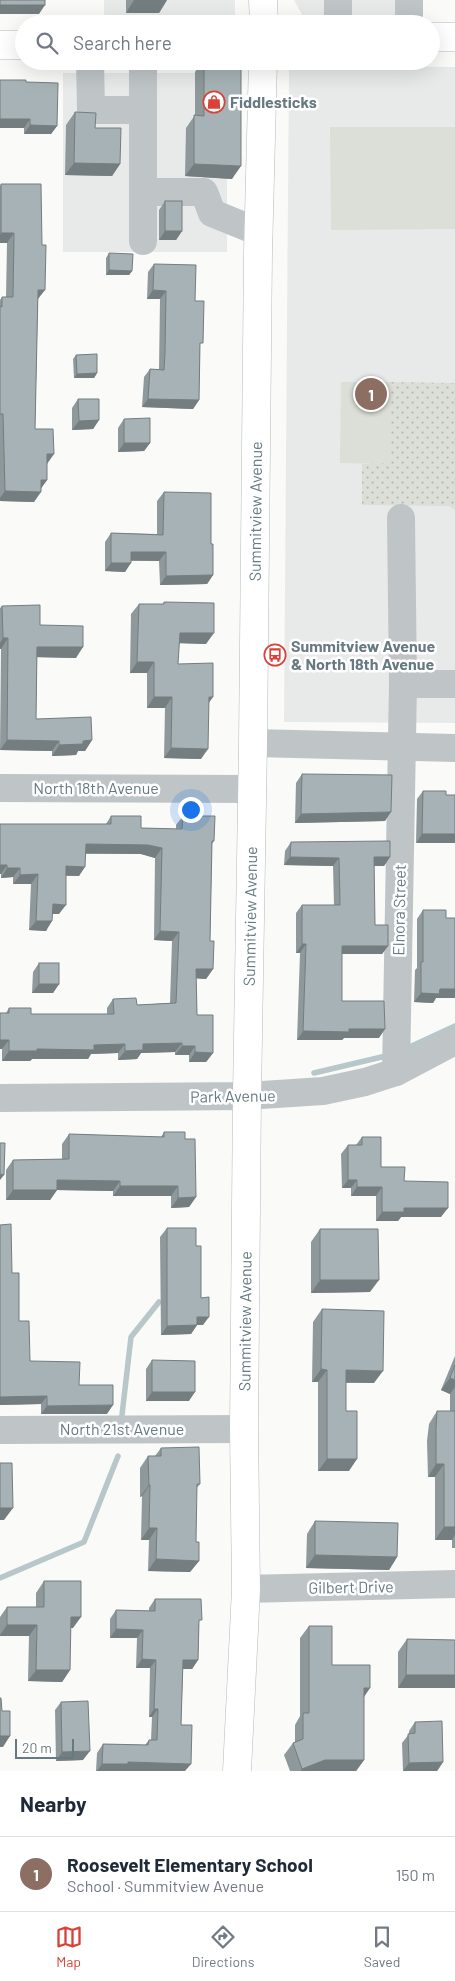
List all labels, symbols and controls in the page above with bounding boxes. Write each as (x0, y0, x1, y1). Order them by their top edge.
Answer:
search box (15, 15, 440, 70)
icon: search (33, 29, 61, 57)
text: Search here (73, 31, 172, 54)
shop icon: Fiddlesticks (202, 90, 226, 114)
place label: Fiddlesticks (230, 92, 317, 111)
pin: 1 (355, 375, 387, 413)
street label: Summitview Avenue (245, 441, 265, 581)
place label: Summitview Avenue & North 18th Avenue (291, 636, 435, 673)
bus stop icon: Summitview Avenue & North 18th Avenue (263, 643, 287, 667)
street label: North 18th Avenue (33, 778, 159, 797)
your location (178, 797, 204, 823)
street label: Summitview Avenue (239, 846, 260, 986)
street label: Elnora Street (388, 864, 409, 956)
street label: Park Avenue (190, 1085, 276, 1106)
street label: Summitview Avenue (234, 1251, 255, 1391)
street label: North 21st Avenue (60, 1419, 184, 1438)
street label: Gilbert Drive (308, 1576, 394, 1597)
scale bar (15, 1736, 74, 1759)
text: 20 m (22, 1739, 52, 1756)
text: Nearby (20, 1791, 86, 1816)
text: Roosevelt Elementary School (67, 1853, 313, 1876)
text: 1 (33, 1865, 39, 1884)
text: 150 m (396, 1865, 435, 1884)
text: School · Summitview Avenue (67, 1876, 264, 1895)
tab: Map (55, 1923, 83, 1970)
tab: Directions (192, 1923, 254, 1970)
tab: Saved (364, 1923, 400, 1970)

